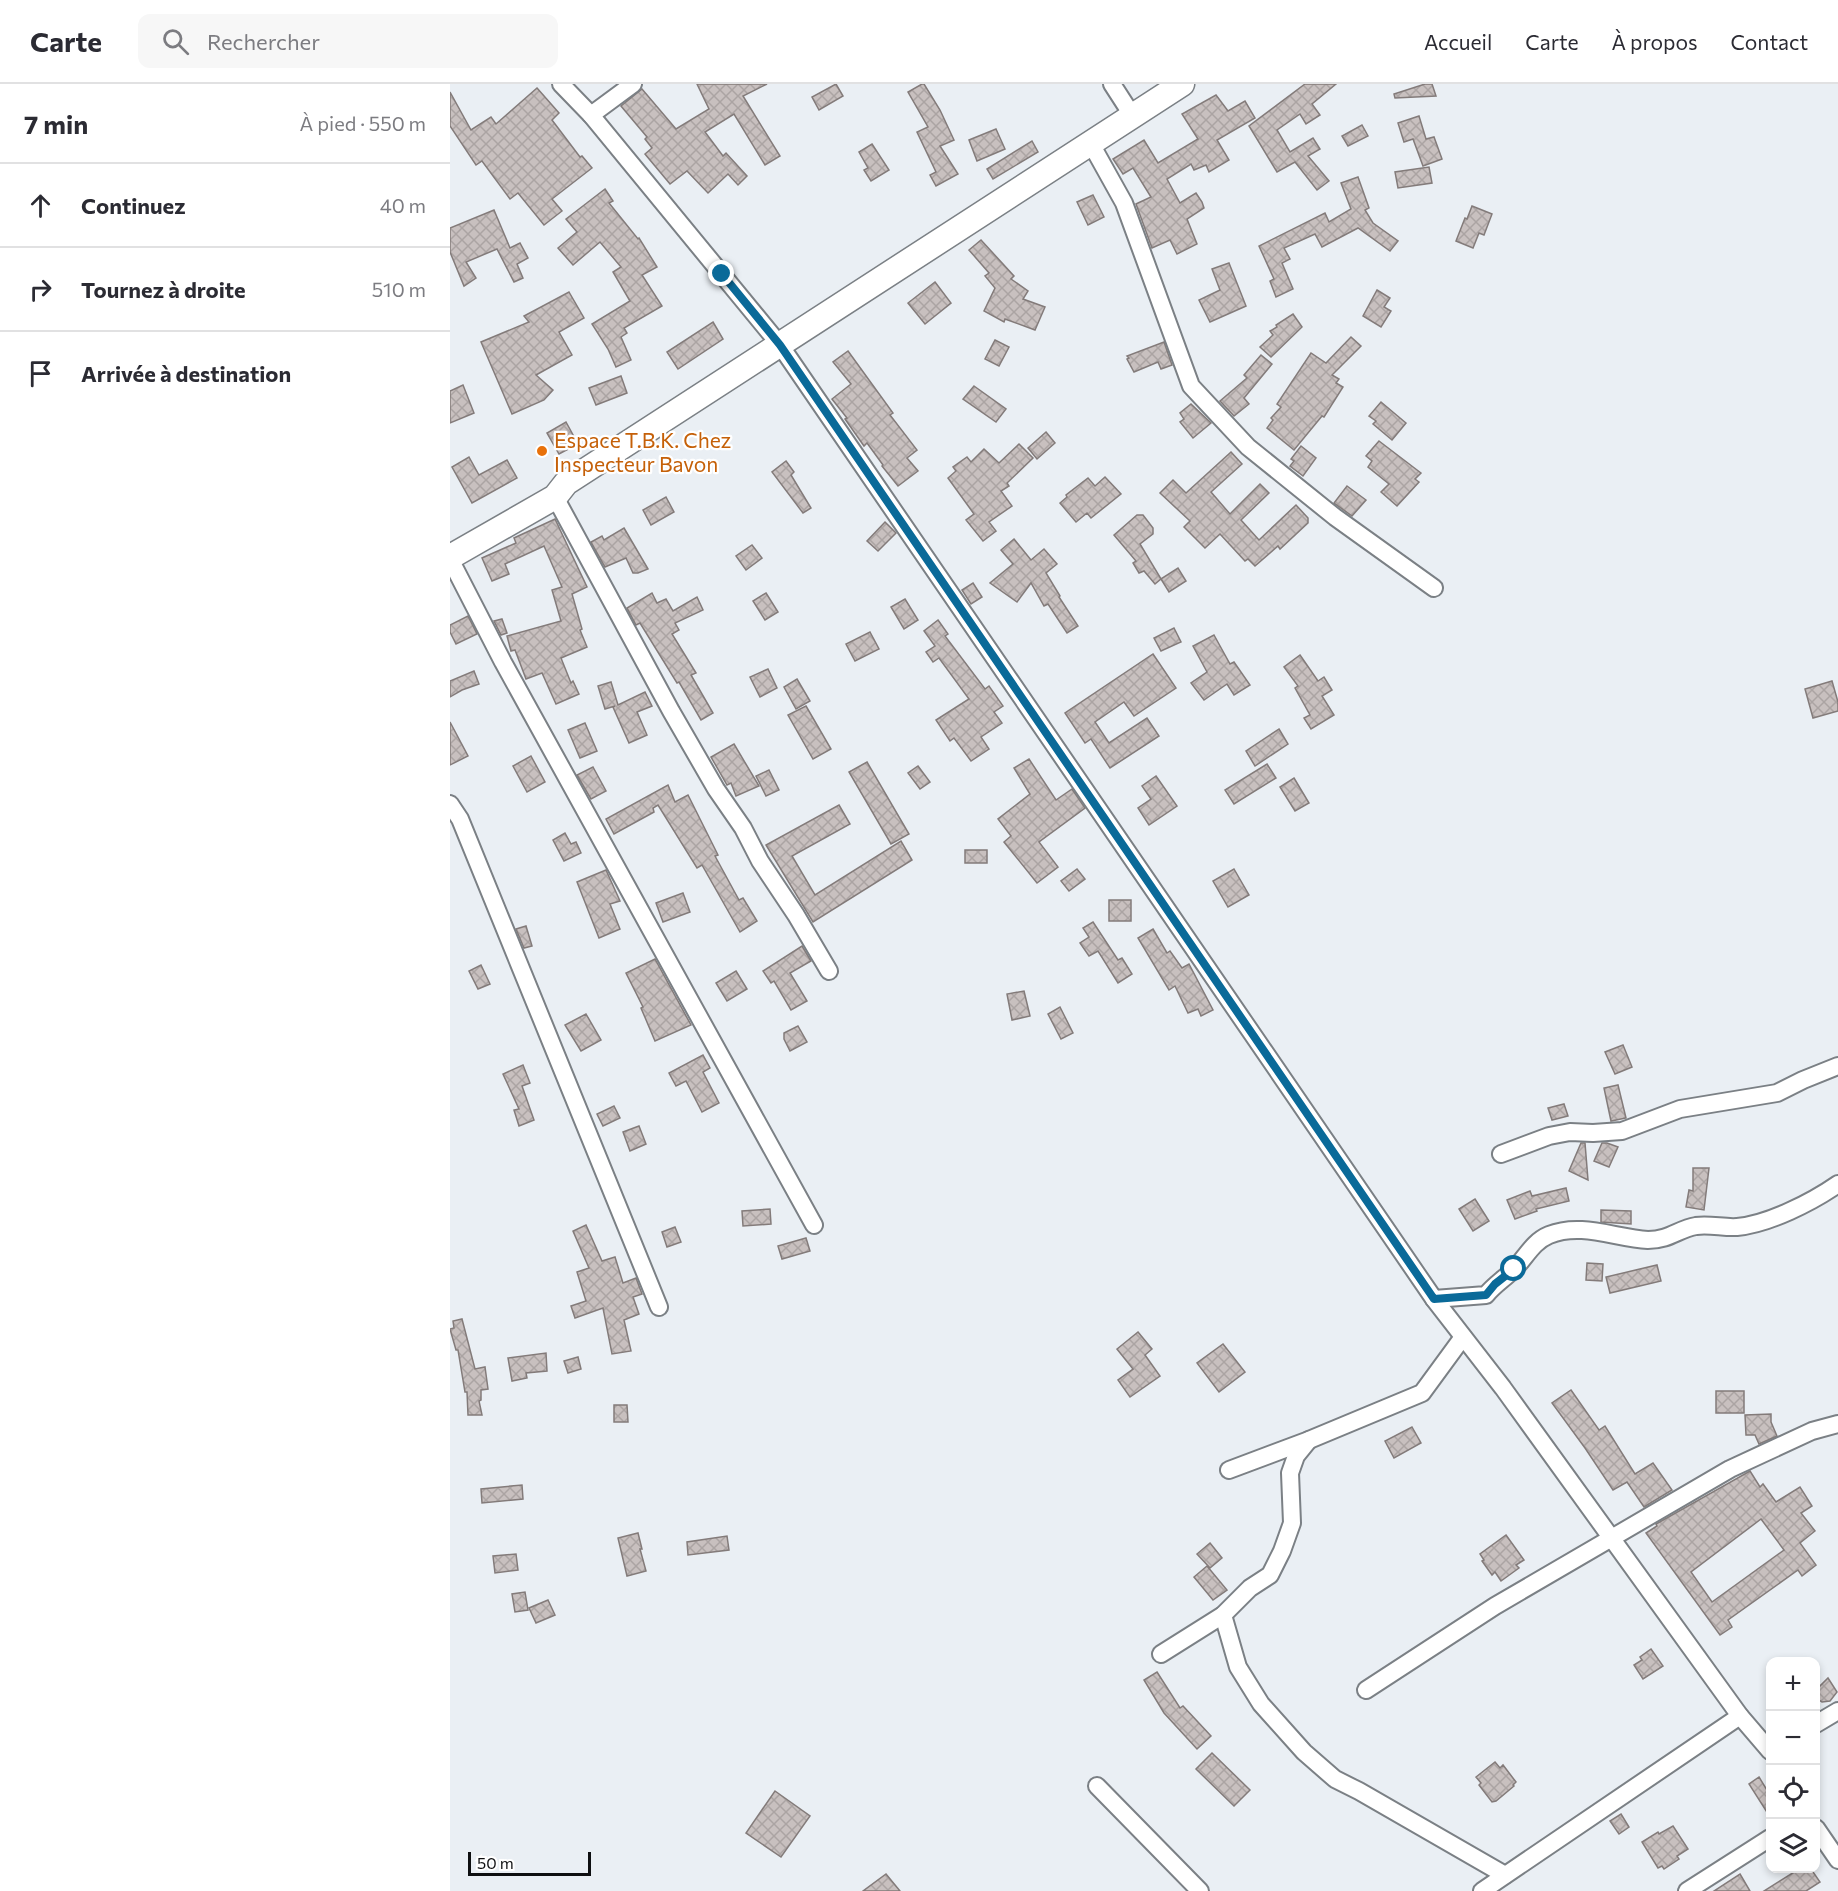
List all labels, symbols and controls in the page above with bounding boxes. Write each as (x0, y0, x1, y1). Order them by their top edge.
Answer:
search box (138, 14, 558, 68)
text: Carte (30, 24, 102, 58)
icon: search (159, 25, 192, 58)
text: Rechercher (207, 28, 320, 55)
text: Accueil (1424, 29, 1492, 54)
text: Carte (1525, 29, 1579, 54)
text: À propos (1612, 29, 1697, 54)
text: Contact (1730, 29, 1808, 54)
text: 7 min (24, 108, 88, 139)
text: À pied · 550 m (300, 111, 426, 135)
icon: ahead (24, 189, 57, 222)
text: Continuez (81, 192, 186, 219)
text: 40 m (380, 193, 426, 217)
route end (708, 260, 734, 286)
icon: right (24, 273, 57, 306)
text: Tournez à droite (81, 276, 246, 303)
text: 510 m (372, 277, 426, 301)
icon: arrive (24, 357, 57, 390)
text: Arrivée à destination (81, 360, 291, 387)
place label: Espace T.B.K. Chez Inspecteur Bavon (554, 427, 731, 476)
marker: Espace T.B.K. Chez Inspecteur Bavon (535, 444, 549, 458)
route start (1500, 1255, 1526, 1281)
map controls (1766, 1657, 1820, 1873)
button: + (1766, 1657, 1820, 1711)
button: − (1766, 1711, 1820, 1765)
button: locate (1766, 1765, 1820, 1819)
button: layers (1766, 1819, 1820, 1873)
scale bar (468, 1849, 591, 1876)
text: 50 m (477, 1853, 514, 1872)

